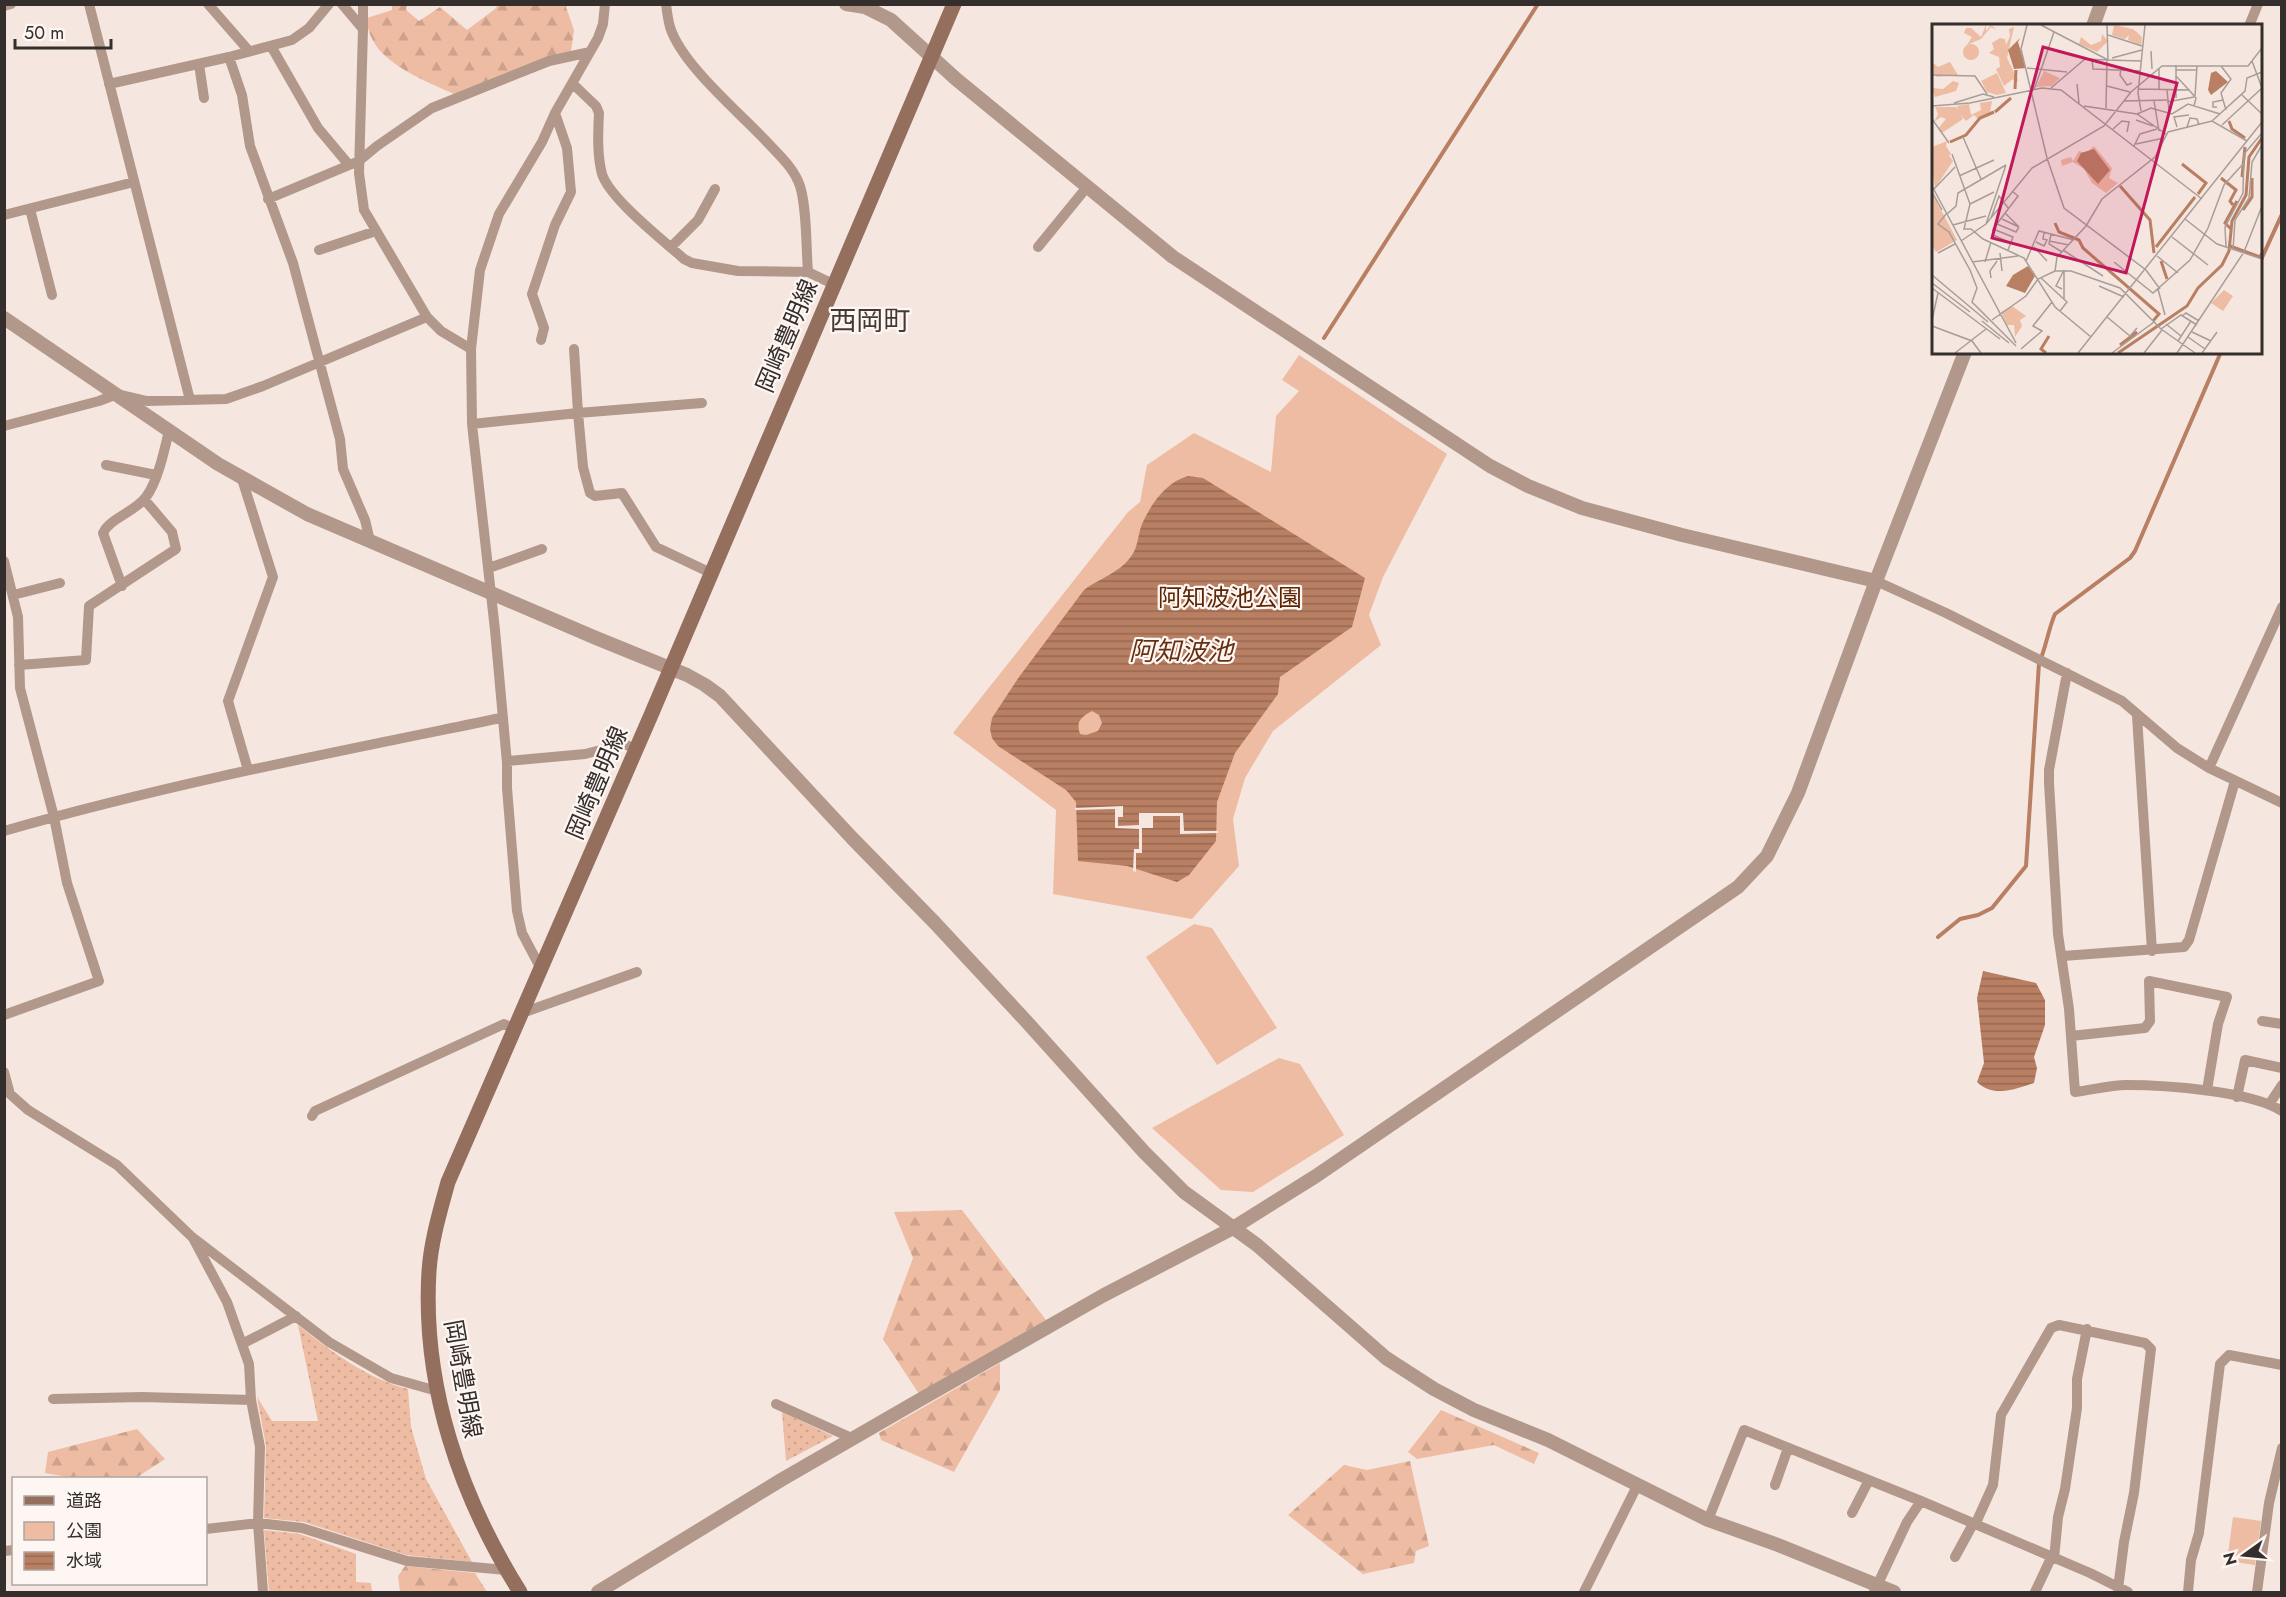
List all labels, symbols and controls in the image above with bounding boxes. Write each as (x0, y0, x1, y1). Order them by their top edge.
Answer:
scale bar (15, 12, 111, 50)
text: 50 m (24, 20, 64, 46)
inset map (1932, 24, 2262, 354)
street label: 岡崎豊明線 (747, 274, 826, 398)
district label: 西岡町 (830, 301, 911, 340)
park label: 阿知波池公園 (1158, 580, 1302, 615)
water label: 阿知波池 (1129, 632, 1236, 670)
street label: 岡崎豊明線 (557, 721, 636, 845)
street label: 岡崎豊明線 (436, 1317, 491, 1441)
legend (12, 1477, 207, 1585)
text: 道路 (66, 1488, 102, 1514)
text: 公園 (66, 1518, 102, 1544)
north arrow (2214, 1525, 2274, 1585)
text: 水域 (66, 1548, 102, 1574)
text: N (2217, 1550, 2243, 1568)

